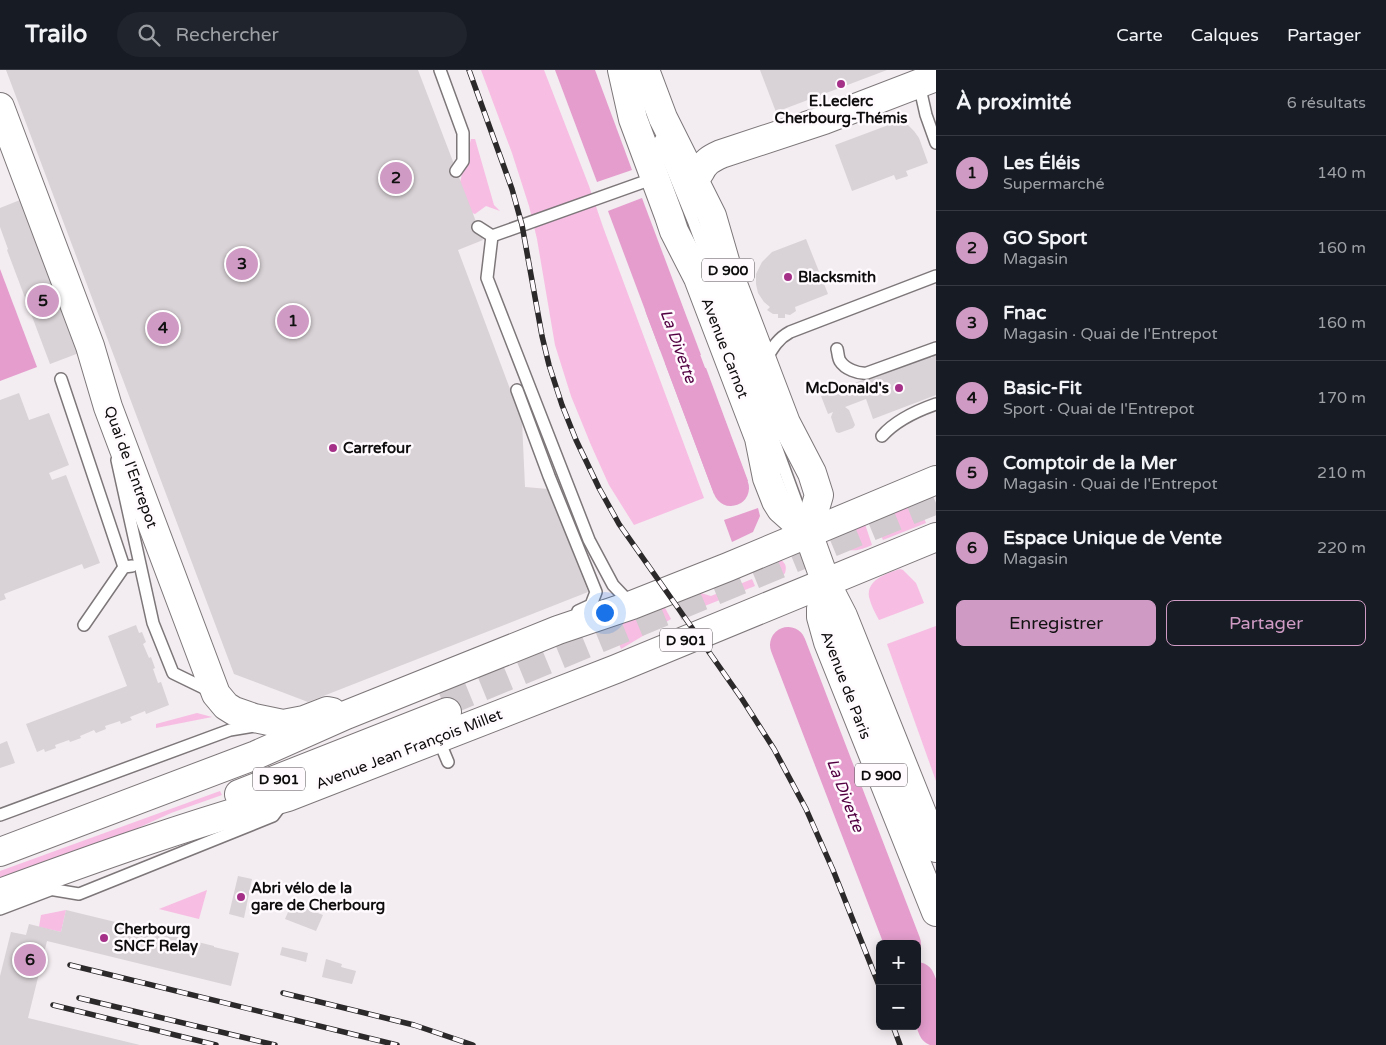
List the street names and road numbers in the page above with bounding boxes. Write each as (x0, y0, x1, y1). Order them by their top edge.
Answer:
road number: D 900 (702, 258, 754, 282)
street label: Avenue Carnot (698, 295, 753, 401)
street label: Quai de l'Entrepot (101, 403, 162, 531)
road number: D 901 (660, 628, 712, 652)
street label: Avenue de Paris (817, 628, 875, 742)
street label: Avenue Jean François Millet (313, 705, 505, 793)
road number: D 900 (855, 764, 907, 786)
road number: D 901 (253, 768, 305, 791)

